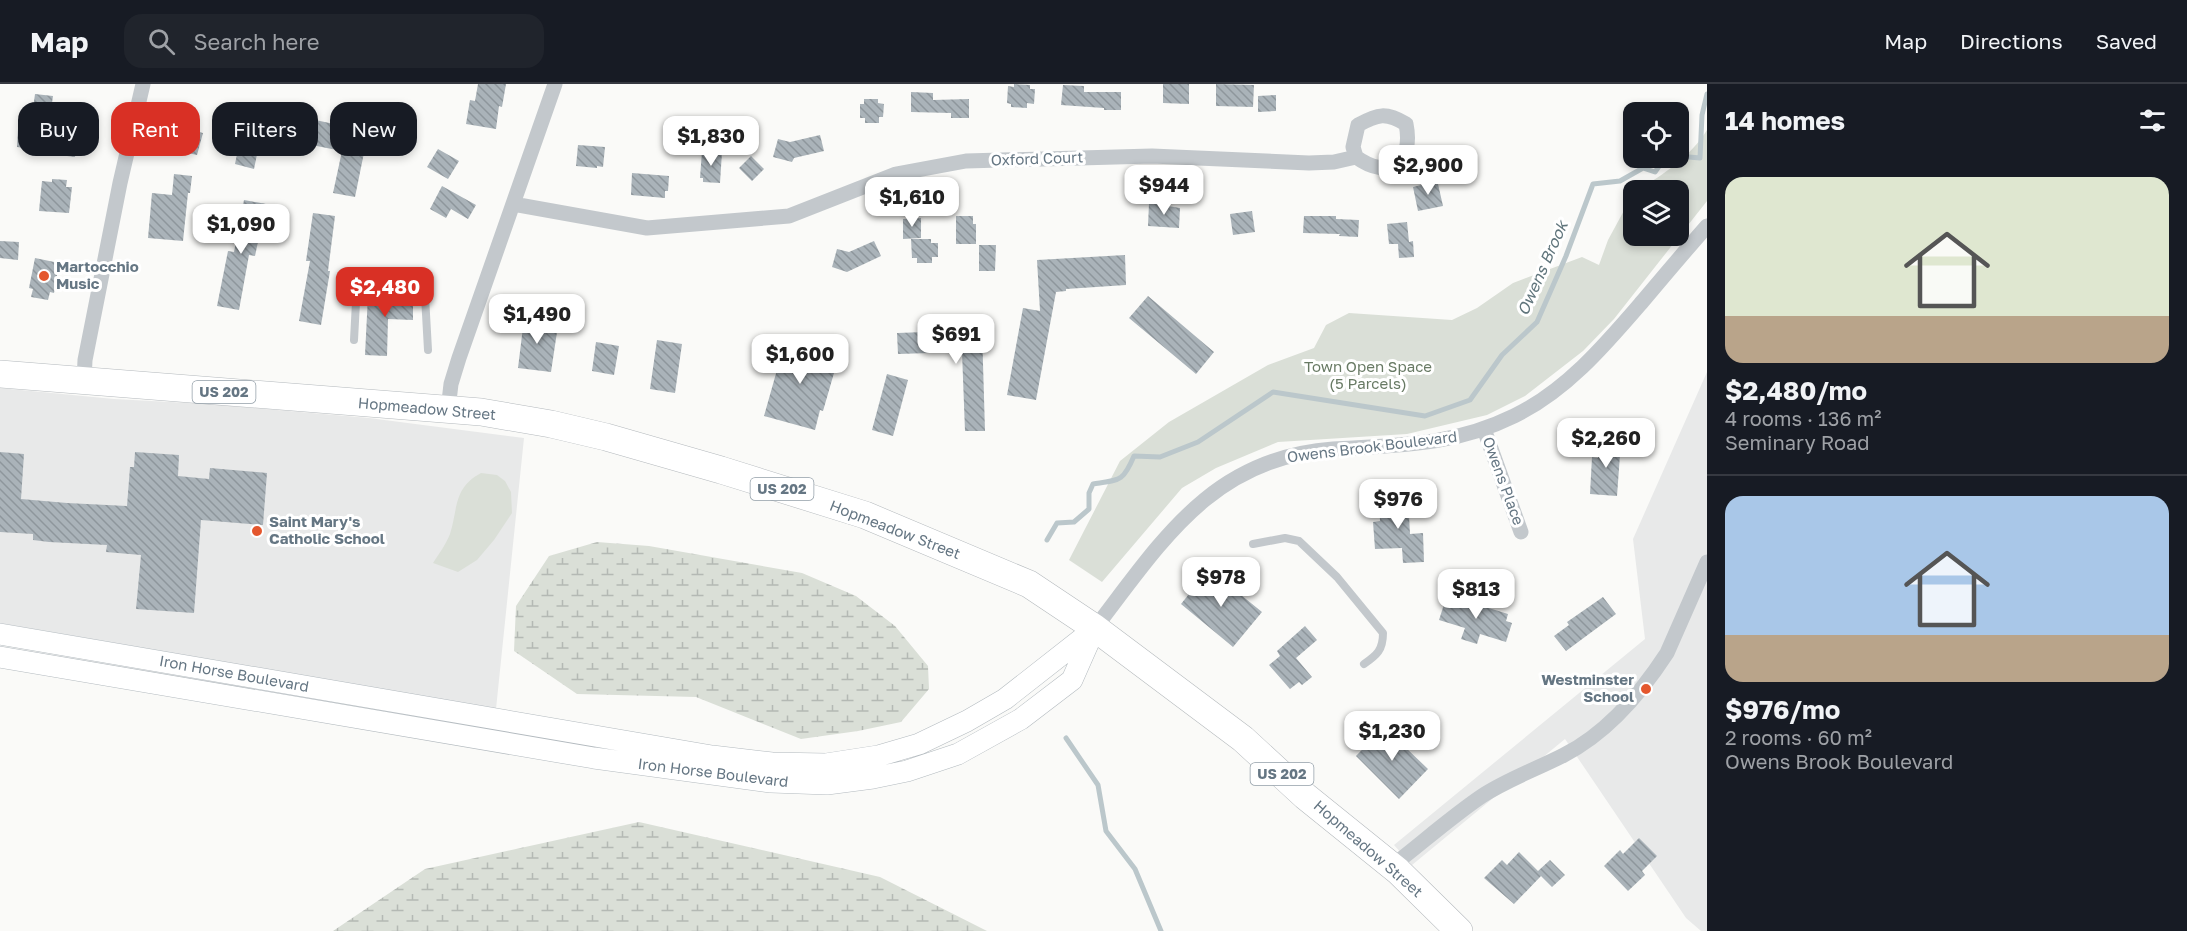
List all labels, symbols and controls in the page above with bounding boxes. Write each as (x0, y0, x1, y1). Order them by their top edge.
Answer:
search box (124, 14, 544, 68)
text: Map (30, 25, 88, 58)
icon: search (145, 25, 178, 58)
text: Search here (193, 28, 319, 55)
text: Map (1884, 28, 1927, 54)
text: Directions (1960, 28, 2063, 54)
text: Saved (2096, 28, 2157, 54)
chip: Buy (18, 102, 99, 156)
chip: Rent (111, 102, 200, 156)
chip: Filters (212, 102, 318, 156)
chip: New (330, 102, 417, 156)
map controls (1623, 102, 1689, 246)
button: locate (1623, 102, 1689, 168)
icon: filters (2136, 104, 2169, 137)
text: 14 homes (1725, 105, 1845, 136)
pin: $1,830 (662, 116, 760, 167)
text: $1,830 (677, 123, 745, 147)
pin: $2,900 (1379, 145, 1477, 196)
street label: Oxford Court (990, 147, 1084, 169)
text: $2,900 (1393, 152, 1463, 176)
pin: $944 (1128, 165, 1200, 216)
text: $944 (1138, 172, 1190, 196)
pin: $1,610 (863, 177, 961, 228)
button: layers (1623, 180, 1689, 246)
text: $1,610 (879, 184, 945, 208)
pin: $1,090 (192, 204, 290, 255)
text: $1,090 (207, 211, 275, 235)
water label: Owens Brook (1512, 216, 1573, 318)
icon: home (1893, 216, 2001, 324)
place label: Martocchio Music (56, 257, 139, 292)
pin: $2,480 (336, 267, 434, 318)
marker: Martocchio Music (37, 269, 51, 283)
text: $2,480 (350, 274, 420, 298)
pin: $1,490 (488, 294, 586, 345)
text: $1,490 (503, 301, 571, 325)
pin: $691 (920, 314, 992, 365)
text: $691 (931, 321, 981, 345)
pin: $1,600 (751, 334, 849, 385)
text: $1,600 (766, 341, 834, 365)
park label: Town Open Space (5 Parcels) (1304, 357, 1432, 392)
text: $2,480/mo (1725, 375, 1867, 406)
road number: US 202 (192, 381, 256, 403)
street label: Hopmeadow Street (357, 393, 497, 423)
text: 4 rooms · 136 m² (1725, 406, 1882, 430)
pin: $2,260 (1557, 418, 1655, 469)
text: $2,260 (1571, 425, 1641, 449)
street label: Owens Brook Boulevard (1286, 427, 1458, 465)
text: Seminary Road (1725, 430, 1870, 454)
street label: Owens Place (1480, 434, 1528, 528)
road number: US 202 (750, 478, 814, 500)
pin: $976 (1362, 479, 1434, 530)
text: $976 (1373, 486, 1423, 510)
street label: Hopmeadow Street (828, 496, 963, 562)
place label: Saint Mary's Catholic School (269, 512, 385, 547)
marker: Saint Mary's Catholic School (250, 524, 264, 538)
icon: home (1893, 535, 2001, 643)
pin: $978 (1185, 557, 1257, 608)
text: $978 (1196, 564, 1246, 588)
pin: $813 (1440, 569, 1512, 620)
text: $813 (1452, 576, 1500, 600)
street label: Iron Horse Boulevard (158, 651, 310, 695)
place label: Westminster School (1541, 670, 1634, 705)
marker: Westminster School (1639, 682, 1653, 696)
text: $976/mo (1725, 694, 1840, 725)
pin: $1,230 (1343, 711, 1441, 762)
text: $1,230 (1358, 718, 1426, 742)
text: 2 rooms · 60 m² (1725, 725, 1872, 749)
text: Owens Brook Boulevard (1725, 749, 1953, 773)
street label: Iron Horse Boulevard (637, 754, 789, 790)
road number: US 202 (1250, 763, 1314, 785)
street label: Hopmeadow Street (1311, 796, 1427, 900)

